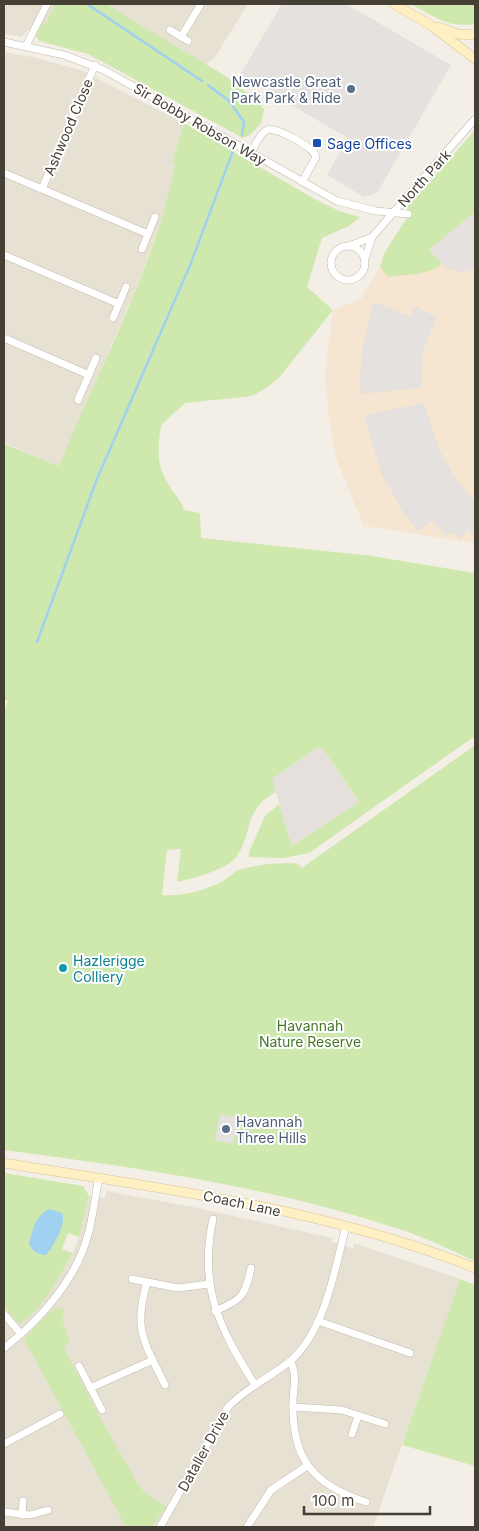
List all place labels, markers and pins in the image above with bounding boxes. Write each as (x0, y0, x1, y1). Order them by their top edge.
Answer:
place label: Newcastle Great Park Park & Ride (231, 73, 341, 106)
marker: Newcastle Great Park Park & Ride (345, 83, 357, 95)
place label: Sage Offices (327, 135, 412, 152)
marker: Sage Offices (311, 137, 323, 149)
place label: Hazlerigge Colliery (73, 952, 145, 985)
marker: Hazlerigge Colliery (57, 962, 69, 974)
place label: Havannah Three Hills (236, 1113, 307, 1146)
marker: Havannah Three Hills (220, 1123, 232, 1135)

